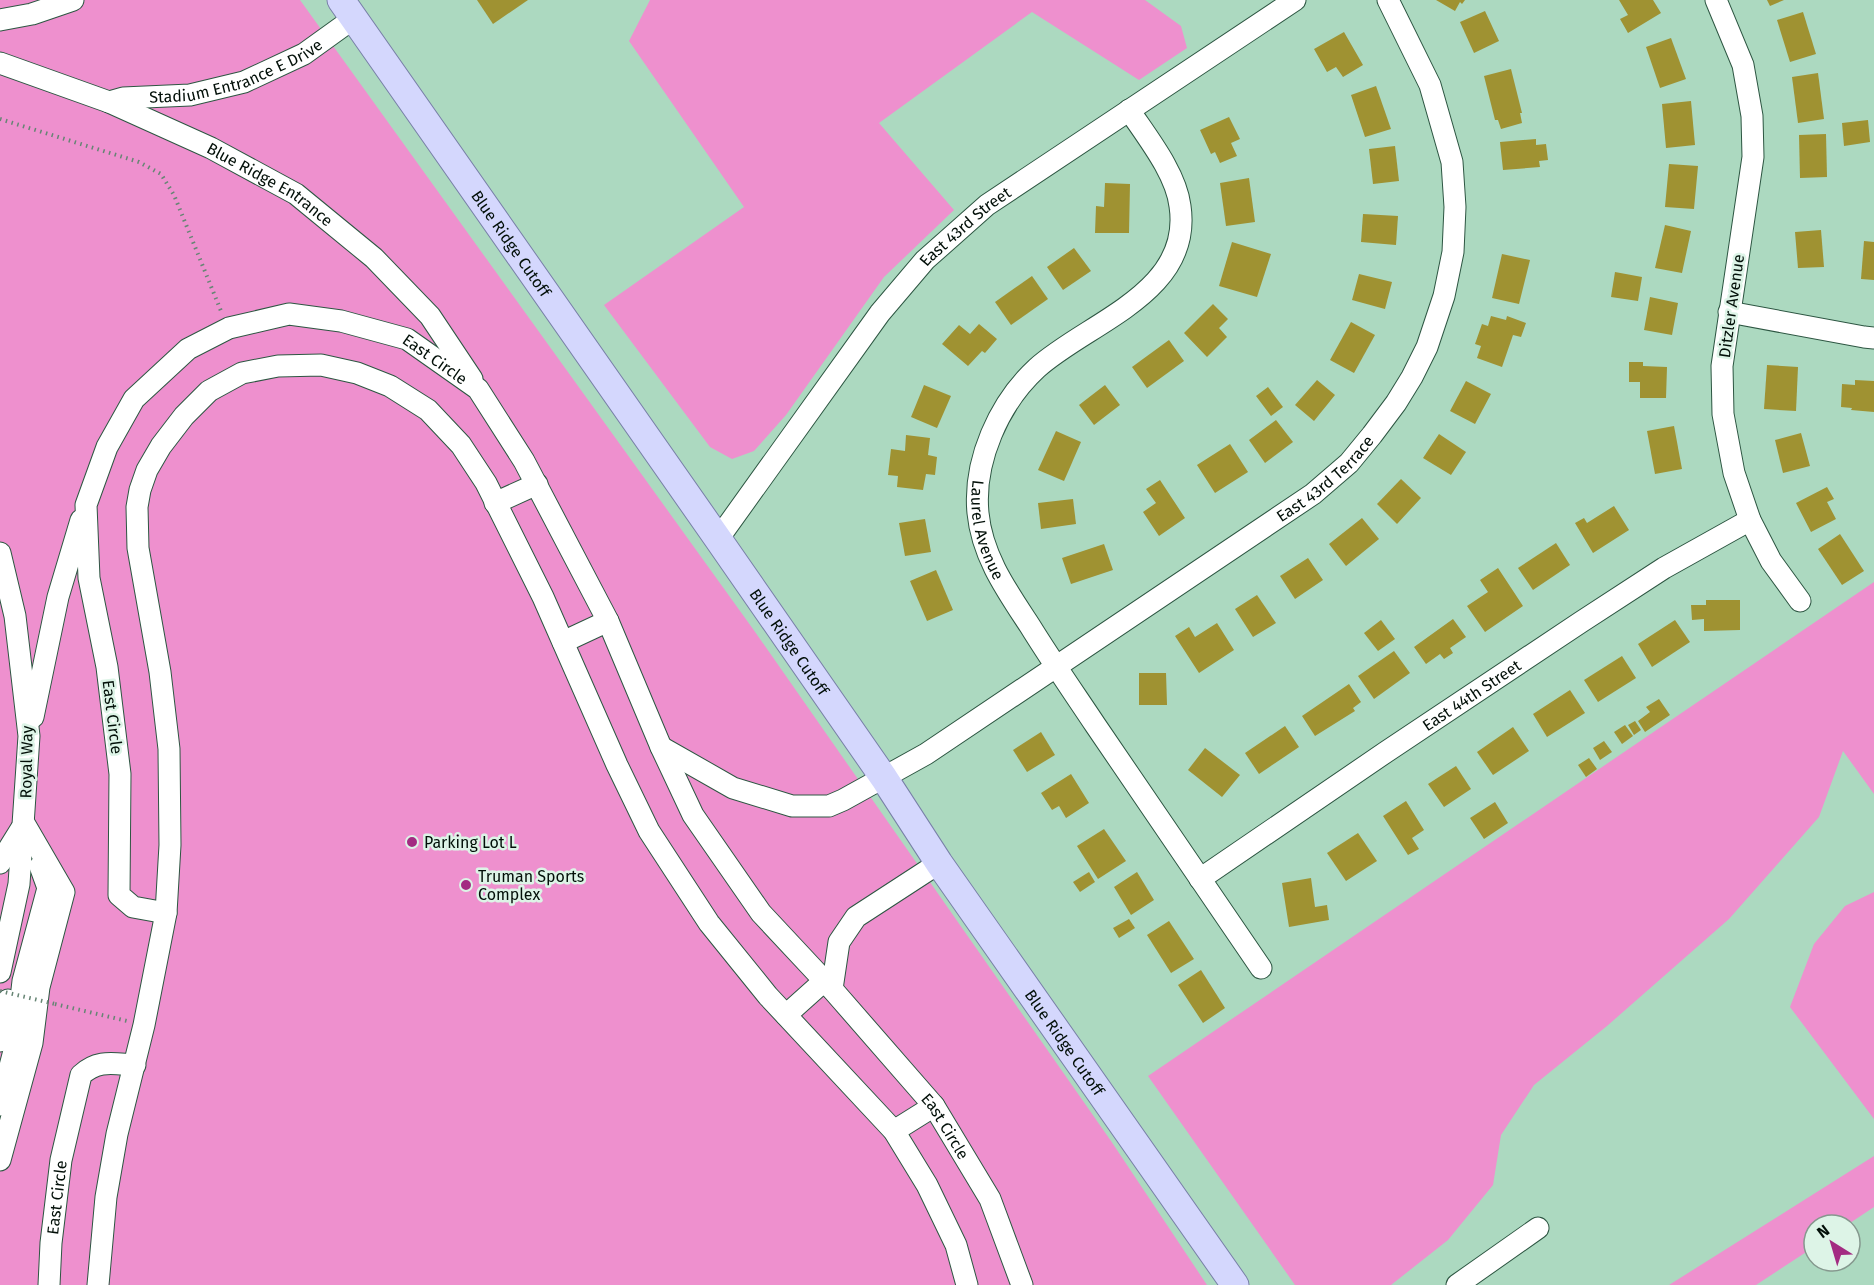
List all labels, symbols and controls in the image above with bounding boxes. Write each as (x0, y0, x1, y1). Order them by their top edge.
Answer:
street label: Stadium Entrance E Drive (149, 35, 326, 107)
street label: Blue Ridge Entrance (203, 139, 337, 230)
street label: East 43rd Street (915, 183, 1015, 270)
street label: Blue Ridge Cutoff (467, 187, 555, 302)
street label: Ditzler Avenue (1715, 253, 1748, 359)
street label: East Circle (399, 330, 471, 389)
street label: East 43rd Terrace (1273, 432, 1378, 526)
street label: Laurel Avenue (967, 479, 1008, 583)
street label: Blue Ridge Cutoff (746, 585, 833, 700)
street label: East 44th Street (1419, 656, 1525, 735)
street label: East Circle (99, 679, 126, 755)
street label: Royal Way (16, 725, 37, 799)
place label: Parking Lot L (424, 833, 517, 852)
marker: Parking Lot L (405, 835, 419, 849)
place label: Truman Sports Complex (478, 867, 584, 904)
marker: Truman Sports Complex (459, 878, 473, 892)
street label: Blue Ridge Cutoff (1021, 986, 1109, 1101)
street label: East Circle (917, 1089, 973, 1163)
street label: East Circle (43, 1159, 71, 1236)
north arrow (1802, 1213, 1862, 1273)
text: N (1813, 1221, 1833, 1242)

